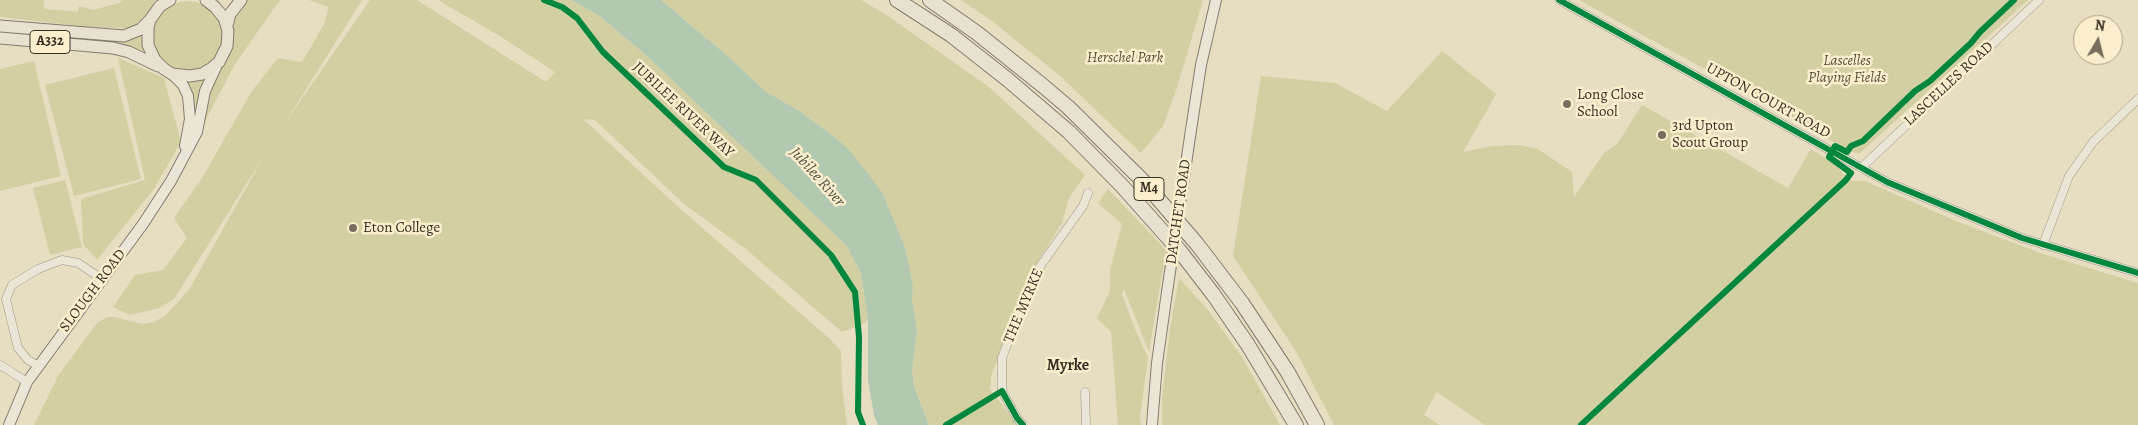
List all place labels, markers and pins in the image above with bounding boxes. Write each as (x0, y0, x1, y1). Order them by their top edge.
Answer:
place label: Long Close School (1577, 86, 1644, 121)
marker: Long Close School (1561, 98, 1573, 110)
place label: 3rd Upton Scout Group (1672, 117, 1748, 152)
marker: 3rd Upton Scout Group (1656, 129, 1668, 141)
place label: Eton College (363, 219, 440, 237)
marker: Eton College (347, 222, 359, 234)

